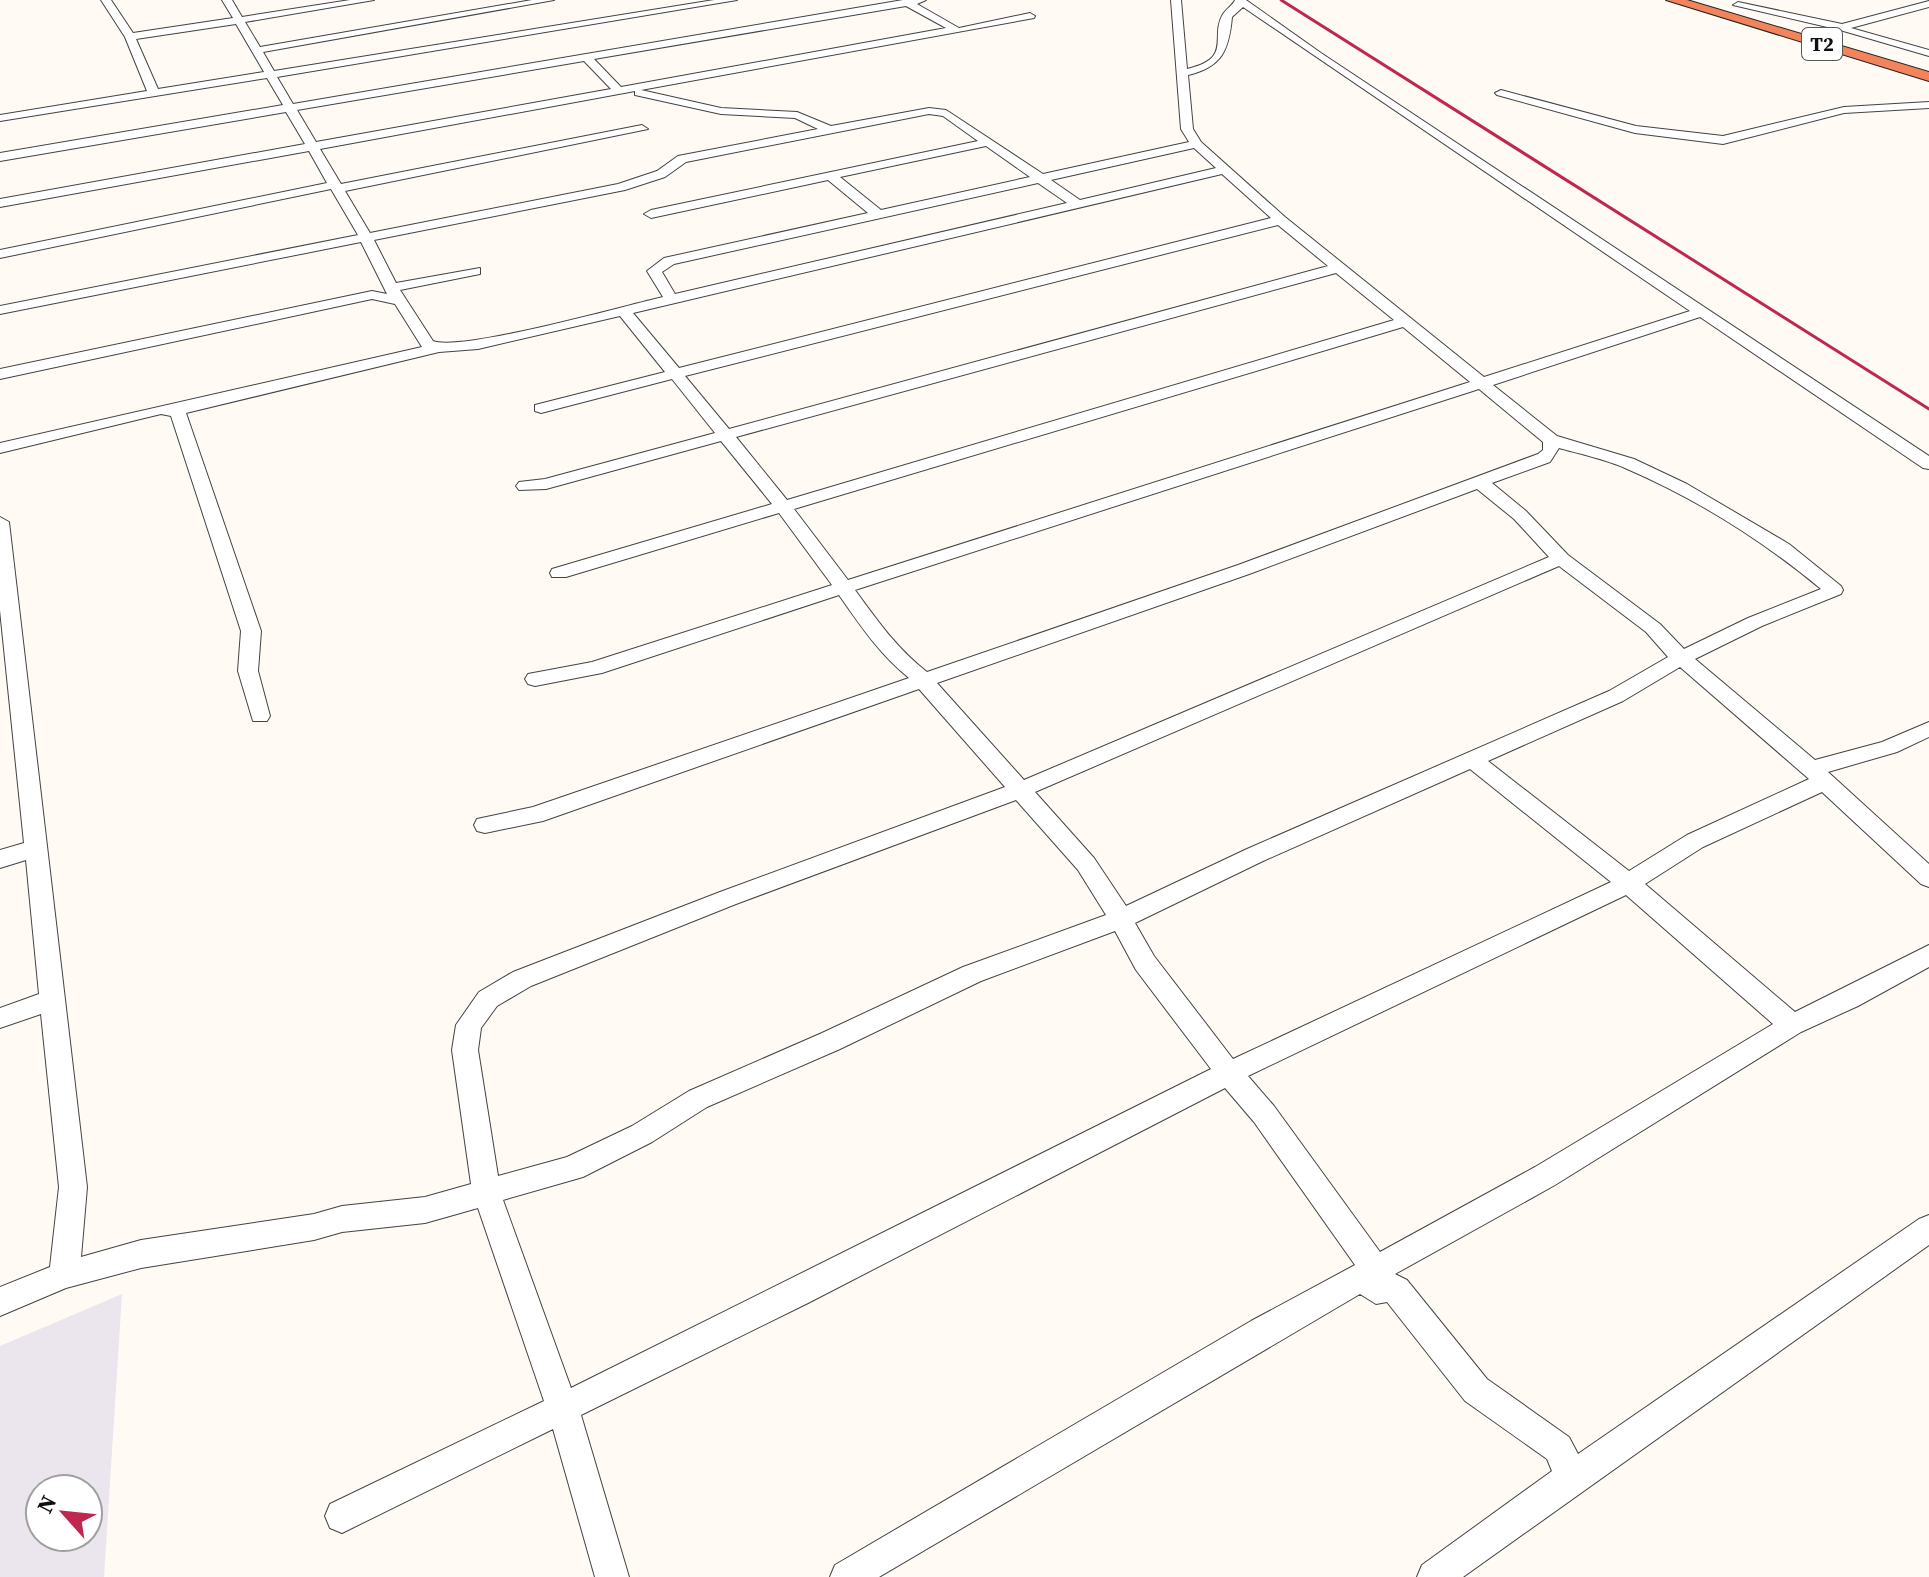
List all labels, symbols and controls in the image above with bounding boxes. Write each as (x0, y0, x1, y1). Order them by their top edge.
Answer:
road number: T2 (1802, 28, 1842, 60)
north arrow (24, 1473, 104, 1553)
text: N (29, 1490, 63, 1518)

